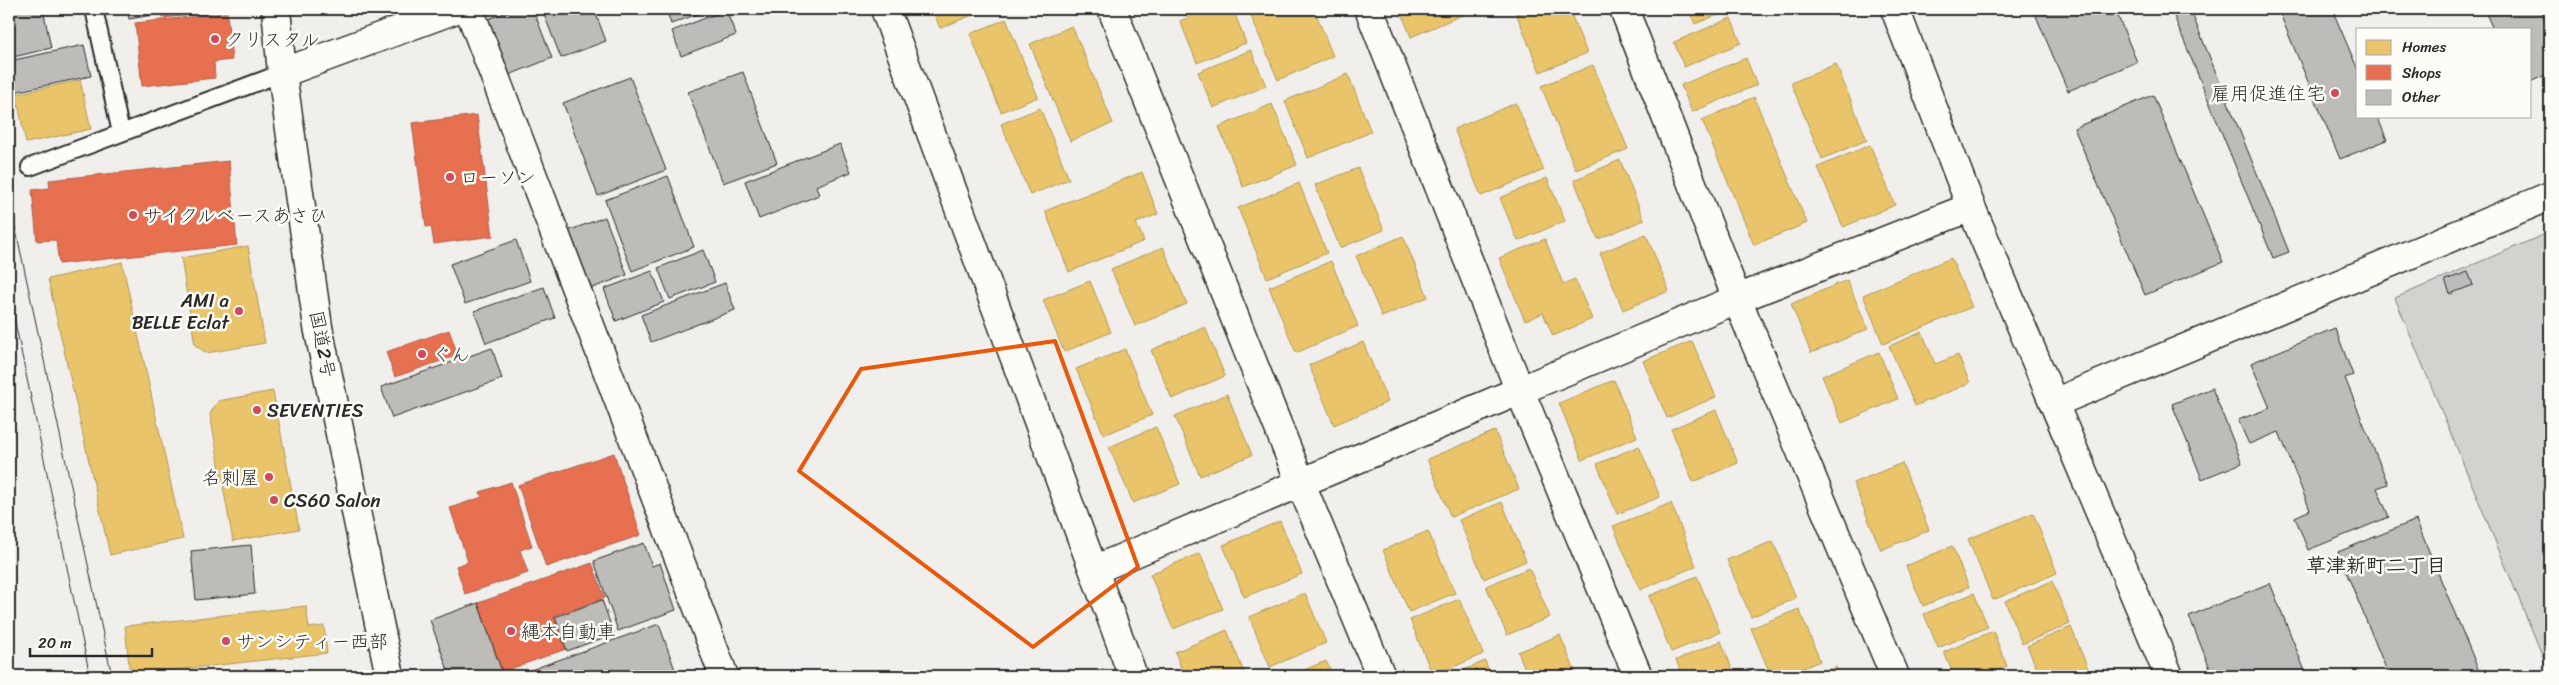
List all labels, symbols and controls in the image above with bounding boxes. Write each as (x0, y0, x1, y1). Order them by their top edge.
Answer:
place label: クリスタル (225, 23, 320, 56)
legend (2356, 28, 2532, 118)
marker: クリスタル (209, 33, 221, 45)
text: Homes (2402, 34, 2446, 60)
text: Shops (2402, 60, 2442, 86)
place label: 雇用促進住宅 (2211, 77, 2325, 110)
text: Other (2402, 84, 2441, 110)
marker: 雇用促進住宅 (2329, 87, 2341, 99)
place label: ローソン (460, 161, 536, 194)
marker: ローソン (444, 171, 456, 183)
place label: サイクルベースあさひ (143, 199, 328, 232)
marker: サイクルベースあさひ (127, 209, 139, 221)
place label: AMI a BELLE Eclat (132, 284, 230, 339)
marker: AMI a BELLE Eclat (233, 305, 245, 317)
street label: 国道2号 (300, 308, 345, 381)
place label: ぐん (432, 338, 470, 371)
marker: ぐん (416, 348, 428, 360)
place label: SEVENTIES (267, 394, 364, 427)
marker: SEVENTIES (251, 404, 263, 416)
place label: 名刺屋 (202, 461, 259, 494)
marker: 名刺屋 (263, 471, 275, 483)
place label: CS60 Salon (284, 484, 381, 517)
marker: CS60 Salon (268, 494, 280, 506)
district label: 草津新町二丁目 (2306, 548, 2446, 583)
place label: 縄本自動車 (521, 615, 616, 648)
scale bar (30, 625, 152, 657)
place label: サンシティー西部 (236, 625, 388, 658)
marker: 縄本自動車 (505, 625, 517, 637)
text: 20 m (38, 630, 72, 656)
marker: サンシティー西部 (220, 635, 232, 647)

